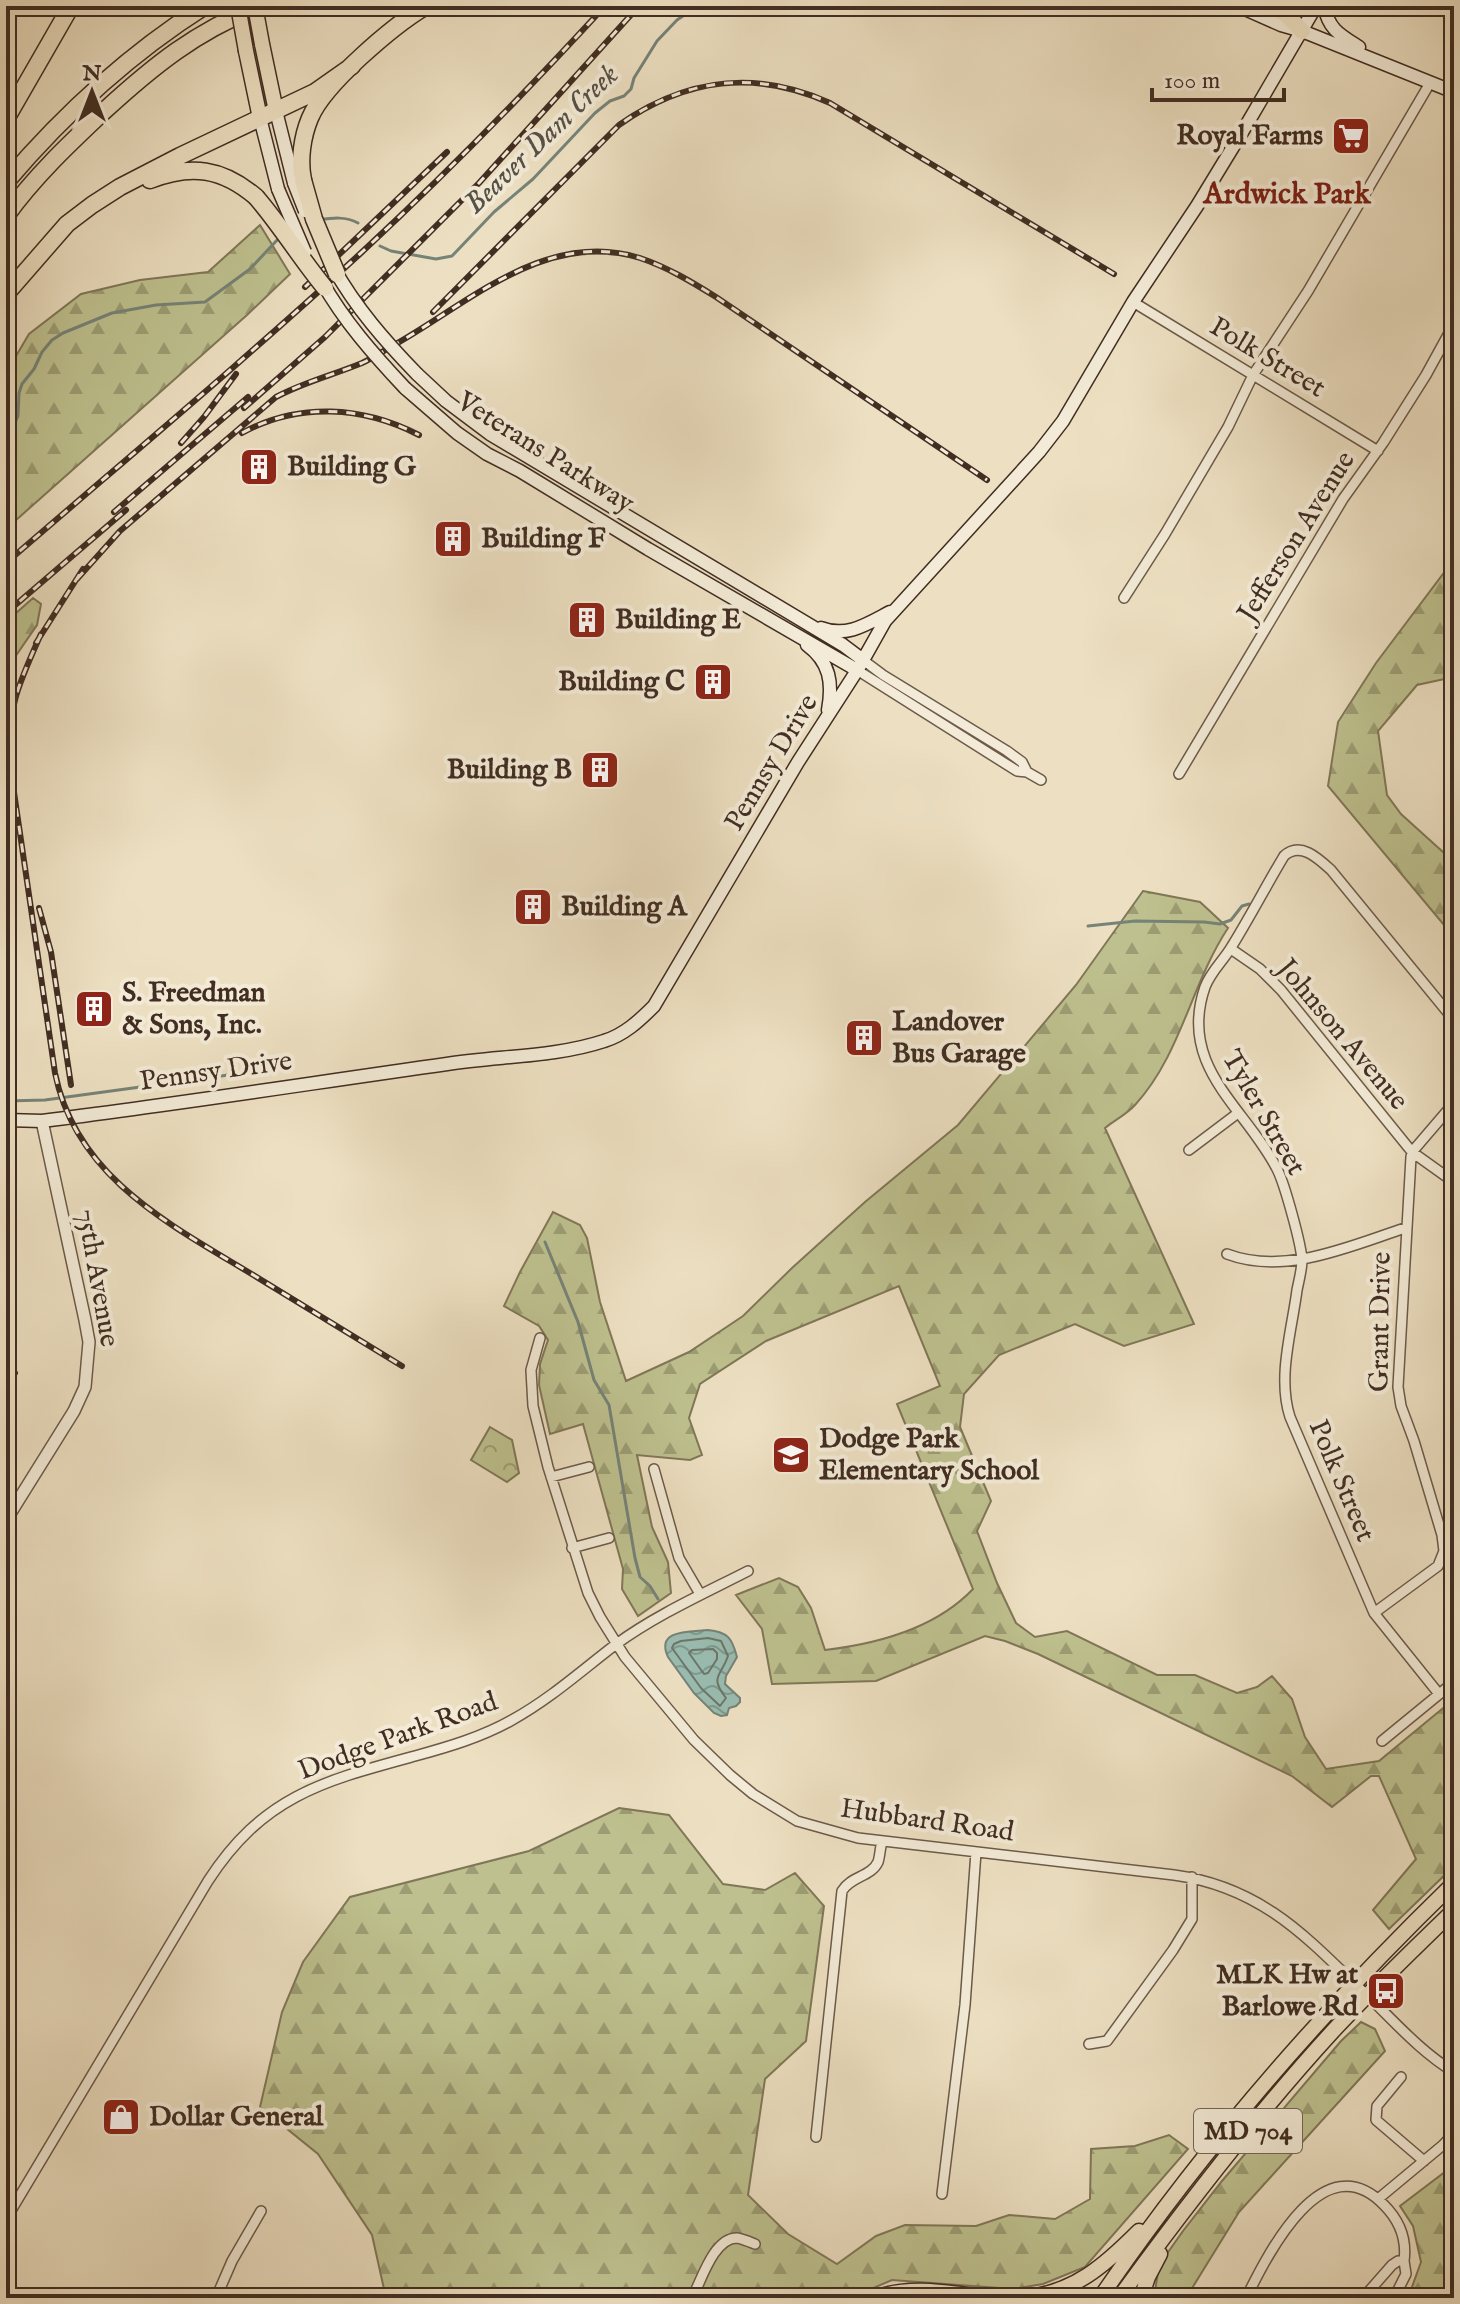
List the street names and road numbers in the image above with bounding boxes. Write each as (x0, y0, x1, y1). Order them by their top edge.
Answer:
street label: Polk Street (1203, 310, 1332, 406)
street label: Veterans Parkway (449, 384, 640, 522)
street label: Jefferson Avenue (1229, 445, 1364, 631)
street label: Pennsy Drive (717, 688, 827, 838)
street label: Johnson Avenue (1267, 950, 1416, 1118)
street label: Pennsy Drive (138, 1044, 295, 1100)
street label: Tyler Street (1213, 1044, 1313, 1182)
street label: 75th Avenue (68, 1206, 126, 1350)
street label: Grant Drive (1362, 1251, 1400, 1393)
street label: Polk Street (1300, 1415, 1382, 1548)
street label: Dodge Park Road (294, 1685, 502, 1789)
street label: Hubbard Road (838, 1792, 1016, 1851)
road number: MD 704 (1194, 2109, 1302, 2153)

